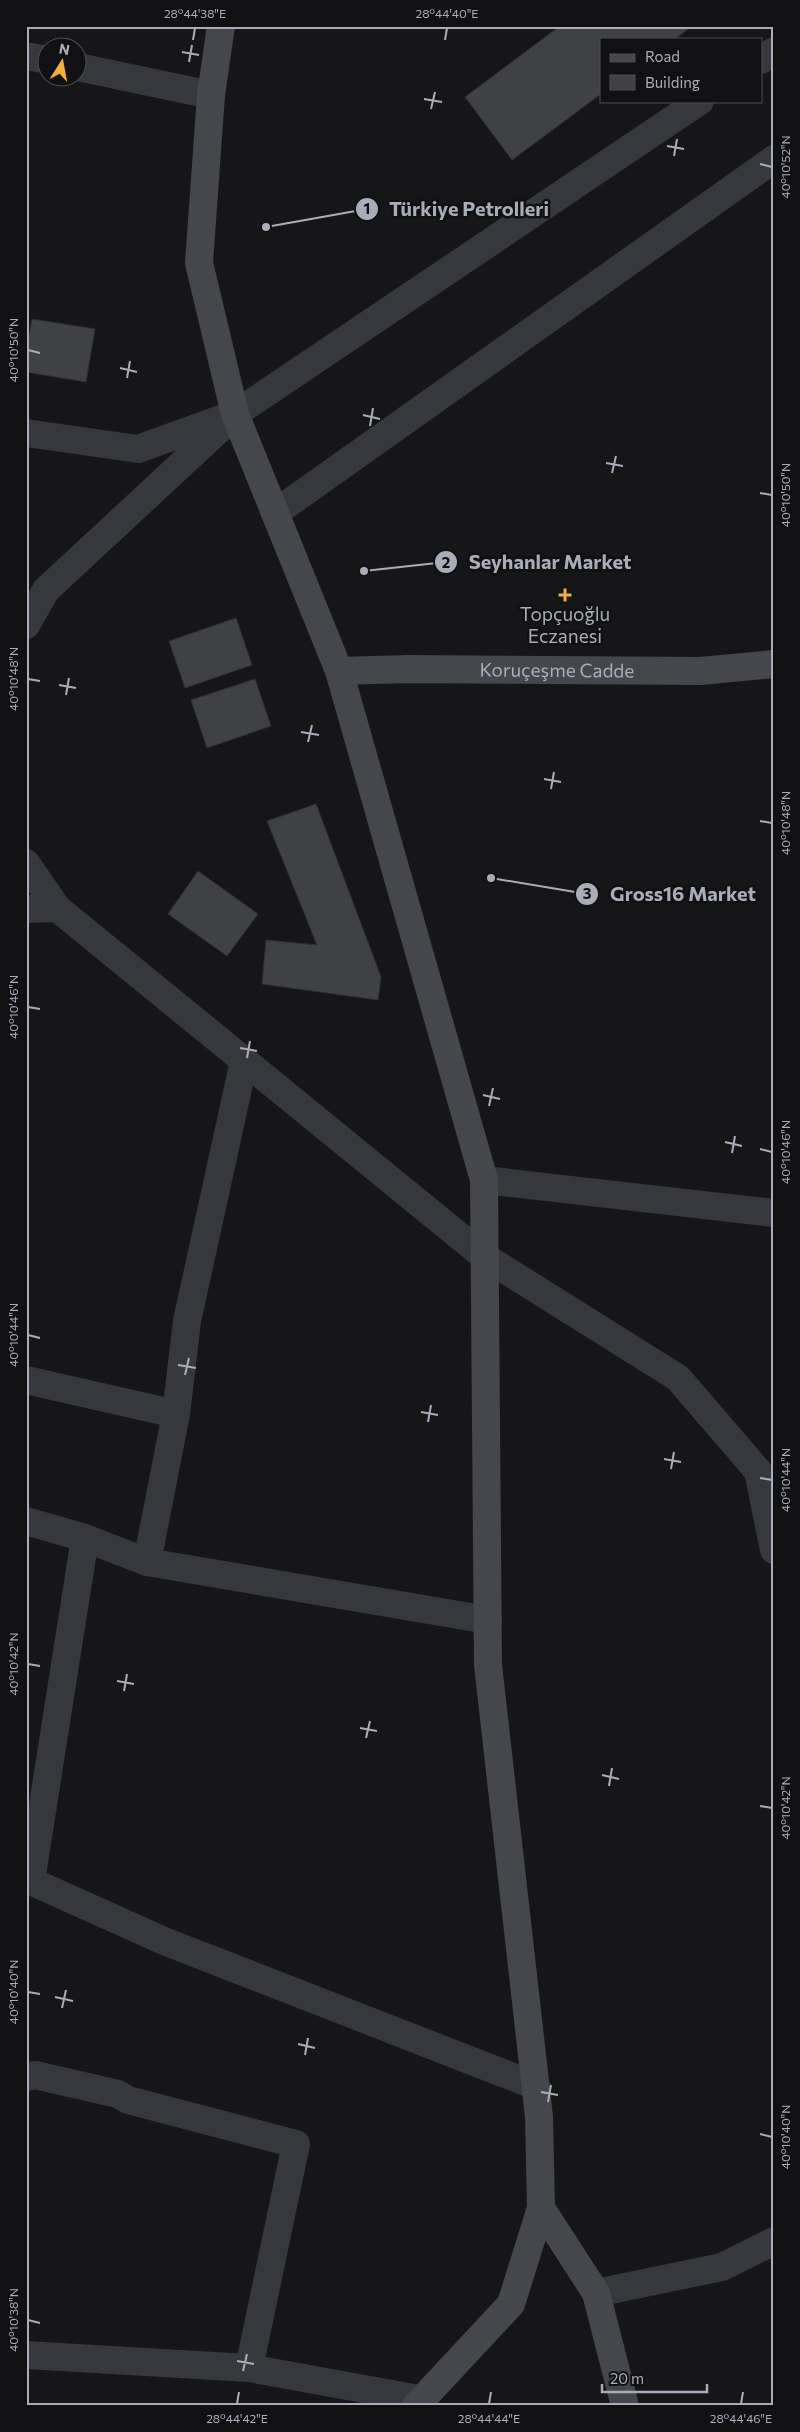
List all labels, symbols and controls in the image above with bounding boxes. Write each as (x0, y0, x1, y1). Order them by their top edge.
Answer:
text: 28°44'38"E (164, 6, 226, 20)
text: 28°44'40"E (416, 6, 478, 20)
north arrow (38, 38, 88, 88)
legend (600, 38, 762, 102)
text: N (58, 39, 71, 58)
text: Road (645, 47, 680, 65)
text: Building (645, 73, 700, 91)
text: 40°10'52"N (778, 135, 792, 199)
callout: Türkiye Petrolleri (354, 191, 559, 226)
text: Türkiye Petrolleri (389, 196, 549, 220)
text: 1 (364, 199, 370, 217)
text: 40°10'50"N (6, 318, 20, 382)
text: 40°10'50"N (778, 463, 792, 527)
callout: Seyhanlar Market (434, 545, 642, 580)
text: Seyhanlar Market (469, 549, 631, 573)
text: 2 (442, 553, 450, 571)
marker: Topçuoğlu Eczanesi (559, 589, 571, 601)
place label: Topçuoğlu Eczanesi (520, 602, 610, 647)
text: 40°10'48"N (6, 647, 20, 711)
street label: Koruçeşme Cadde (479, 657, 635, 682)
text: 40°10'48"N (778, 791, 792, 855)
callout: Gross16 Market (575, 877, 765, 912)
text: Gross16 Market (610, 881, 756, 905)
text: 3 (583, 884, 592, 902)
text: 40°10'46"N (6, 975, 20, 1039)
text: 40°10'46"N (778, 1120, 792, 1184)
text: 40°10'44"N (6, 1303, 20, 1367)
text: 40°10'44"N (778, 1448, 792, 1512)
text: 40°10'42"N (6, 1632, 20, 1696)
text: 40°10'42"N (778, 1776, 792, 1840)
text: 40°10'40"N (6, 1960, 20, 2024)
text: 40°10'40"N (778, 2105, 792, 2169)
text: 40°10'38"N (6, 2288, 20, 2352)
scale bar (602, 2362, 708, 2394)
text: 20 m (610, 2369, 644, 2387)
text: 28°44'42"E (206, 2411, 268, 2425)
text: 28°44'44"E (458, 2411, 520, 2425)
text: 28°44'46"E (710, 2411, 772, 2425)

